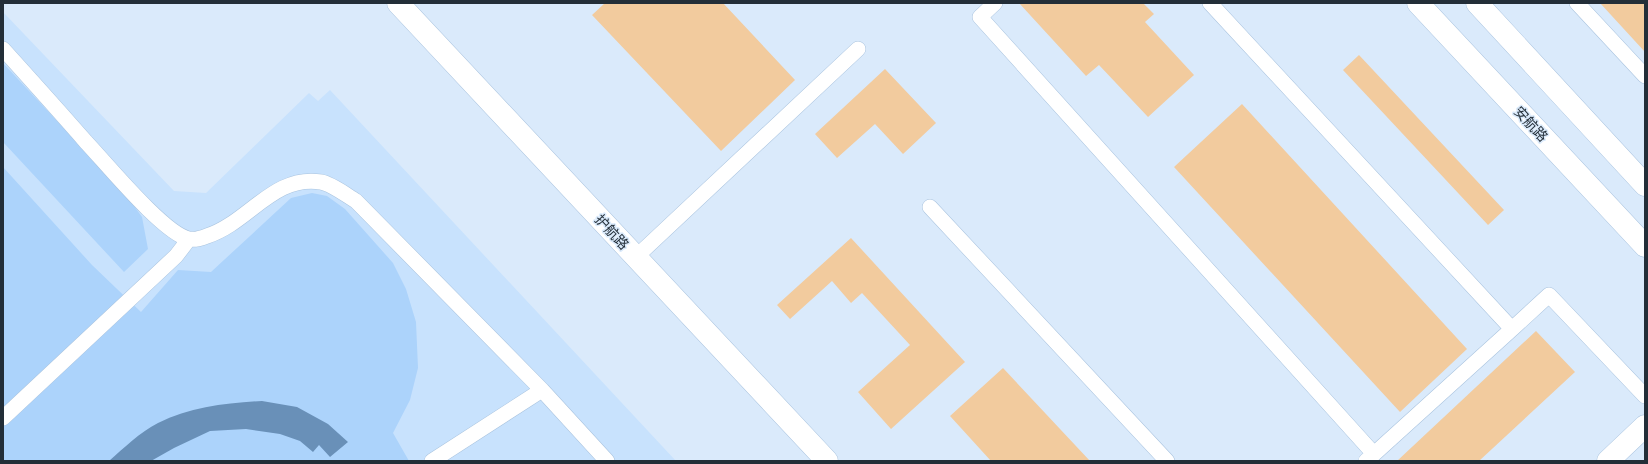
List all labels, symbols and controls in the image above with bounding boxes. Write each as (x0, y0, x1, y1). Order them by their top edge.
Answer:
street label: 安航路 (1511, 103, 1551, 145)
street label: 护航路 (592, 211, 632, 253)

